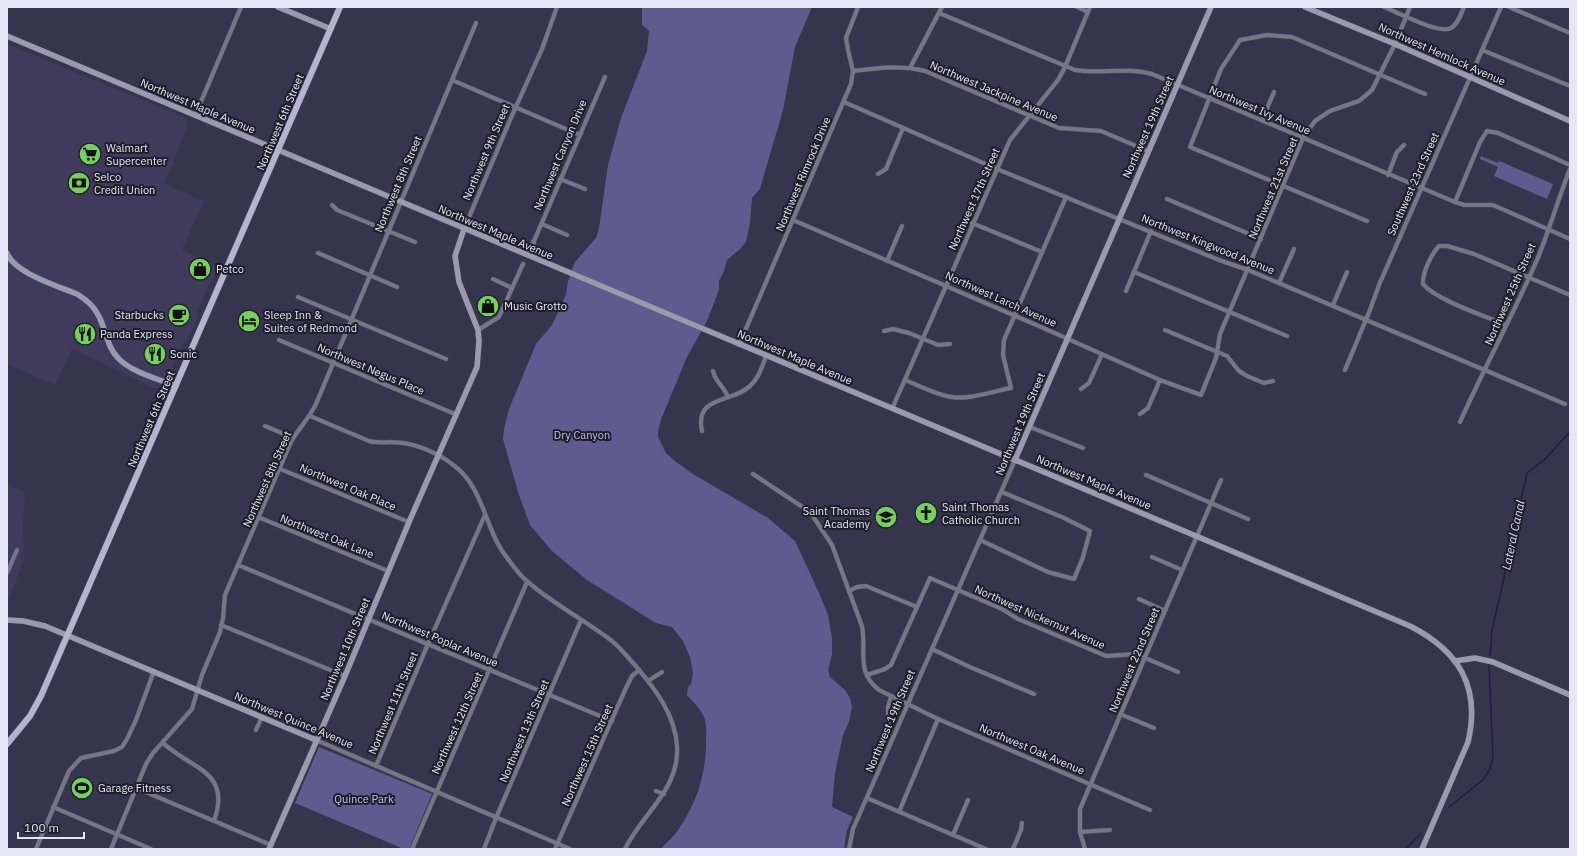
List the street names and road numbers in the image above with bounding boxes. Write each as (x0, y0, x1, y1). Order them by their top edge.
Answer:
street label: Northwest Hemlock Avenue (1376, 20, 1508, 88)
street label: Northwest Jackpine Avenue (928, 58, 1060, 124)
street label: Northwest 6th Street (253, 71, 307, 172)
street label: Northwest 19th Street (1119, 74, 1177, 180)
street label: Northwest Maple Avenue (138, 75, 258, 137)
street label: Northwest Ivy Avenue (1207, 82, 1313, 138)
street label: Northwest Canyon Drive (530, 97, 590, 213)
street label: Northwest 9th Street (459, 101, 513, 202)
street label: Northwest Rimrock Drive (772, 115, 834, 233)
street label: Southwest 23rd Street (1384, 130, 1442, 238)
street label: Northwest 8th Street (371, 133, 425, 234)
street label: Northwest 21st Street (1245, 135, 1301, 241)
street label: Northwest 17th Street (945, 146, 1003, 252)
street label: Northwest Maple Avenue (436, 201, 556, 263)
street label: Northwest Kingwood Avenue (1139, 211, 1277, 277)
street label: Northwest 25th Street (1481, 241, 1539, 347)
street label: Northwest Larch Avenue (943, 268, 1059, 330)
street label: Northwest Maple Avenue (735, 326, 855, 388)
street label: Northwest Negus Place (315, 340, 427, 398)
street label: Northwest 6th Street (124, 368, 178, 469)
street label: Northwest 19th Street (992, 370, 1048, 478)
street label: Northwest 8th Street (240, 429, 295, 529)
street label: Northwest Maple Avenue (1034, 451, 1154, 513)
street label: Northwest Oak Place (298, 460, 398, 514)
street label: Northwest Oak Lane (278, 511, 376, 561)
street label: Northwest Nickernut Avenue (972, 582, 1108, 652)
street label: Northwest 10th Street (317, 595, 373, 703)
street label: Northwest 22nd Street (1106, 605, 1163, 715)
street label: Northwest Poplar Avenue (380, 608, 500, 670)
street label: Northwest 11th Street (365, 649, 421, 757)
street label: Northwest 19th Street (862, 667, 918, 775)
street label: Northwest 12th Street (428, 670, 486, 776)
street label: Northwest 13th Street (496, 677, 552, 785)
street label: Northwest Quince Avenue (232, 689, 356, 751)
street label: Northwest 15th Street (558, 702, 616, 808)
street label: Northwest Oak Avenue (977, 720, 1087, 778)

